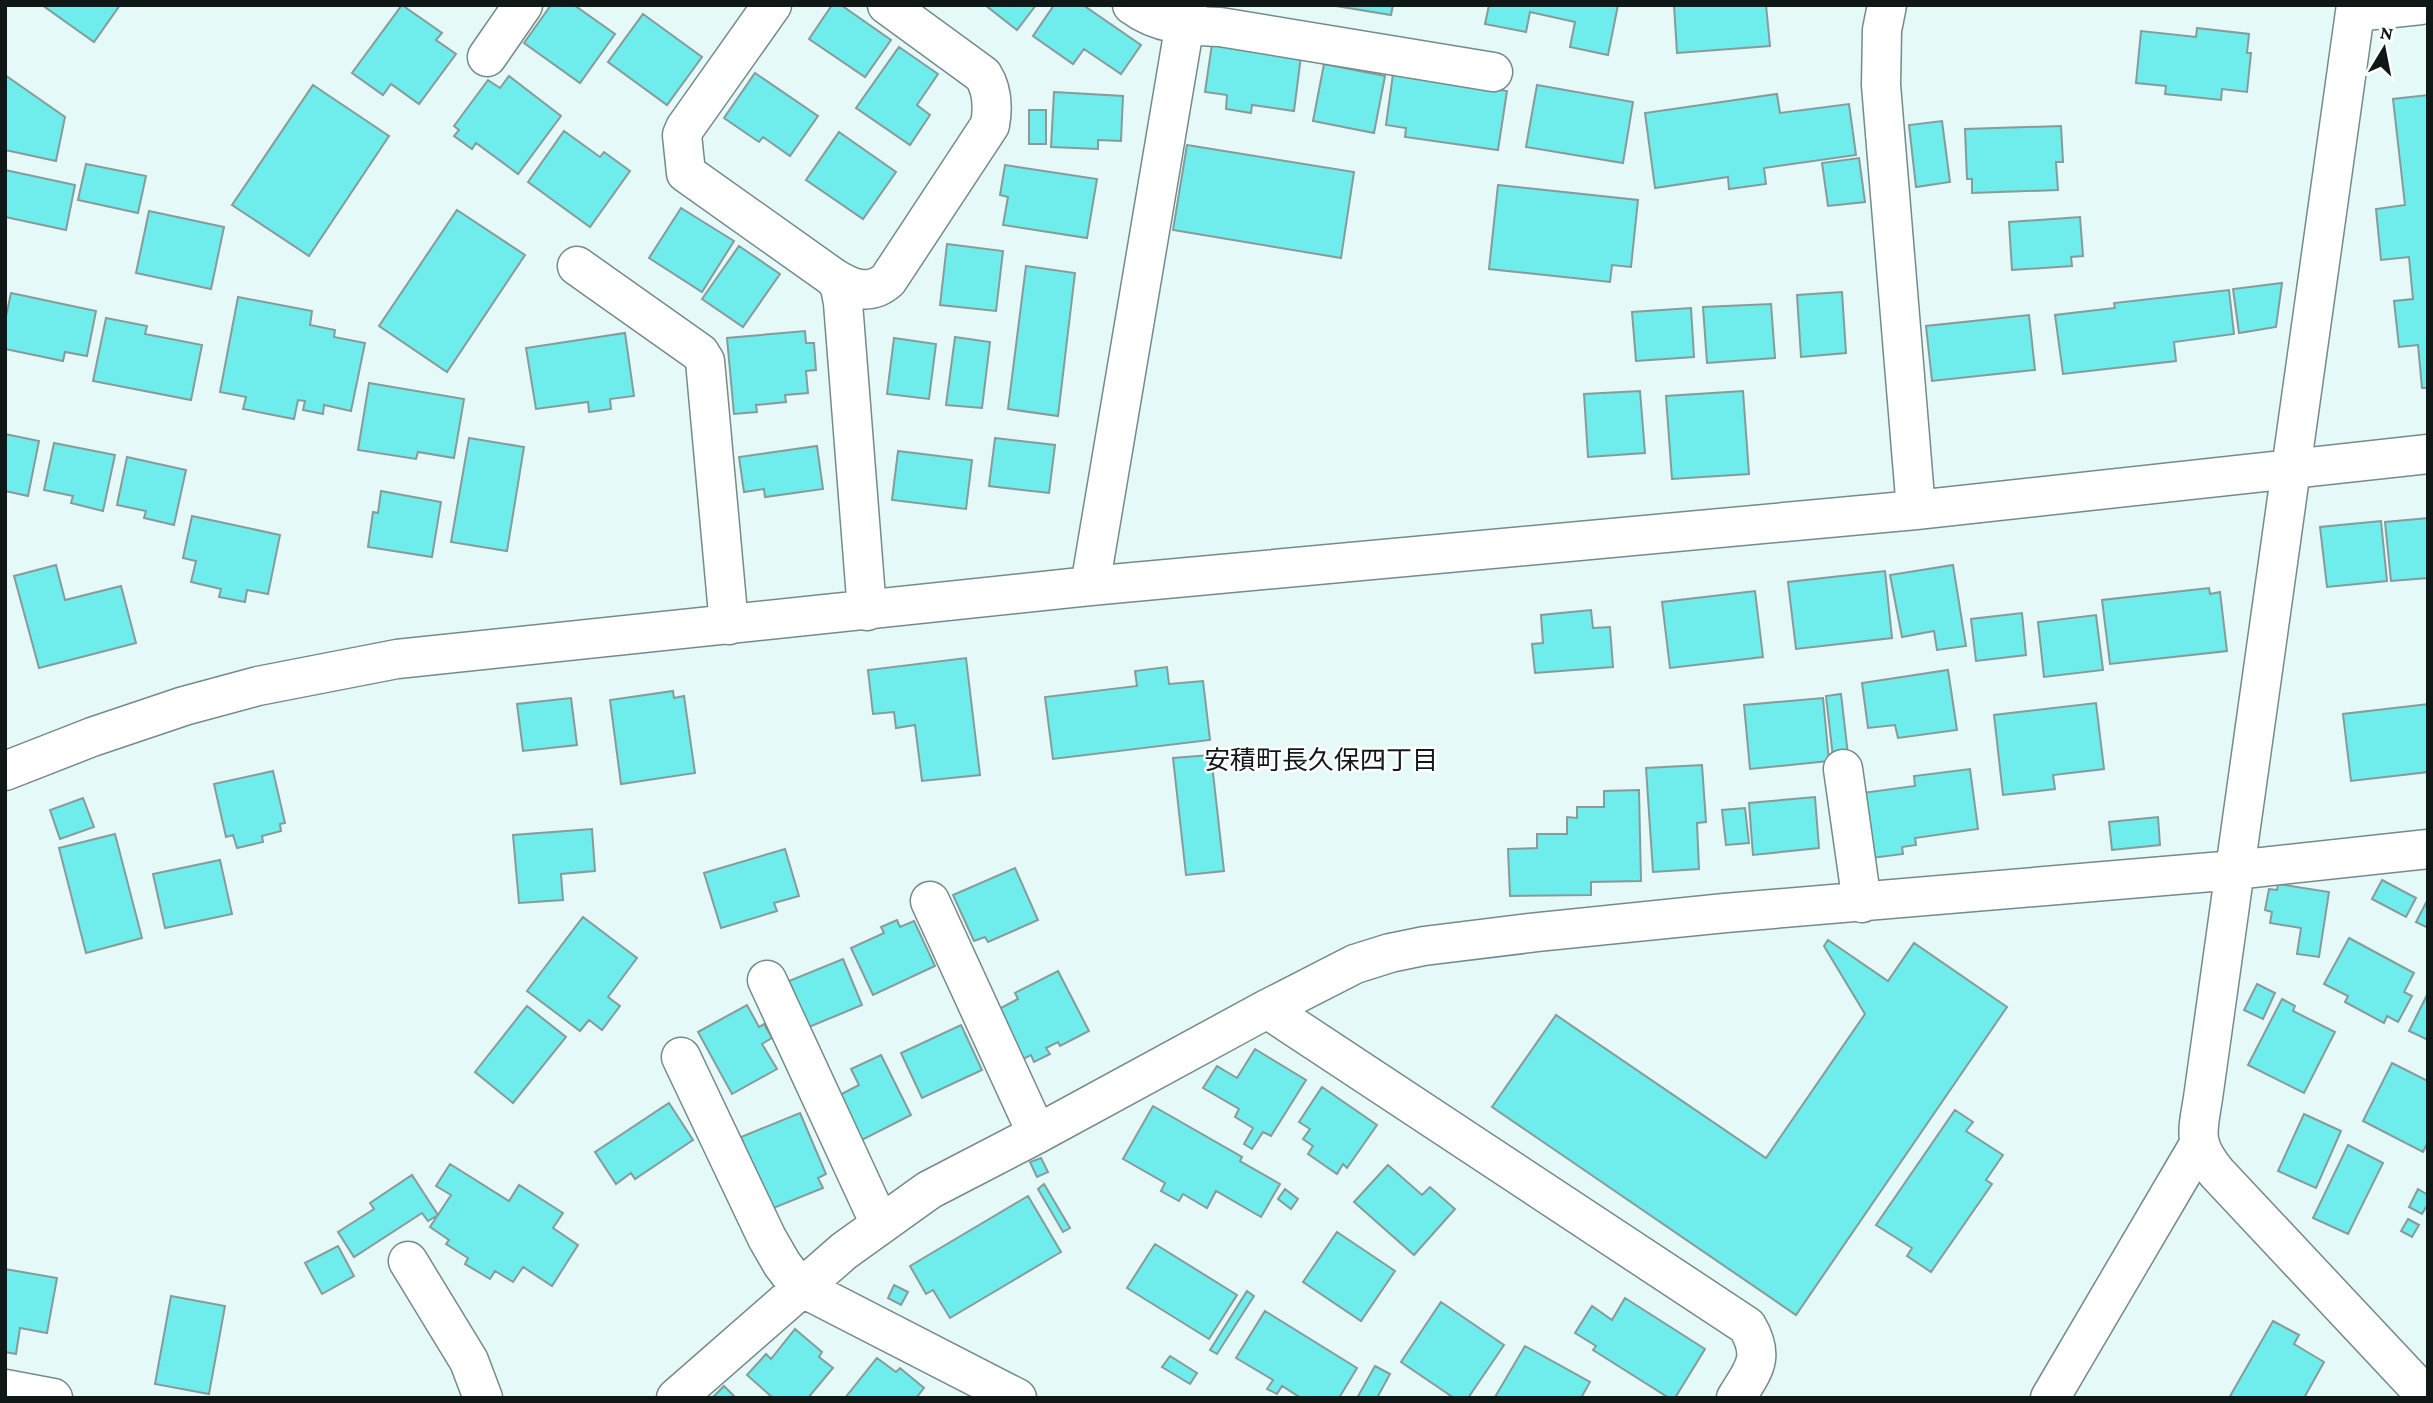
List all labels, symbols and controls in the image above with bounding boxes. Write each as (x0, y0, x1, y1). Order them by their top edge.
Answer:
north arrow (2349, 14, 2419, 84)
text: N (2379, 21, 2395, 44)
district label: 安積町長久保四丁目 (1204, 746, 1438, 775)

